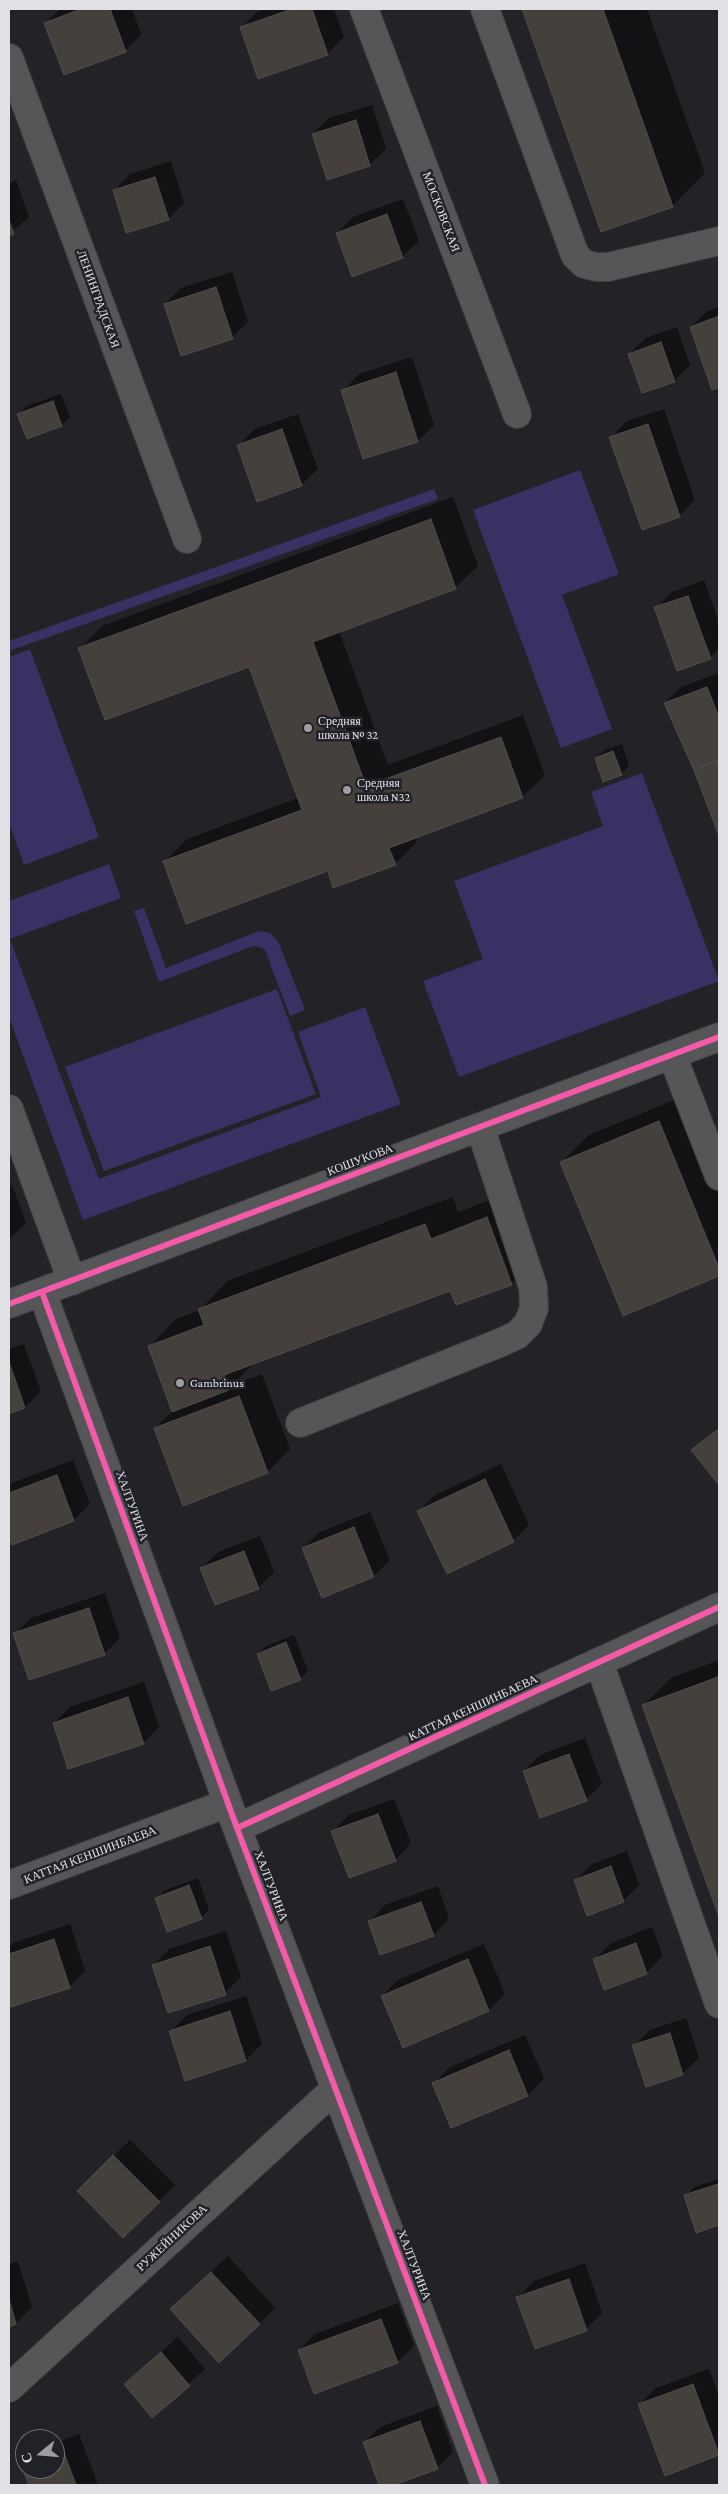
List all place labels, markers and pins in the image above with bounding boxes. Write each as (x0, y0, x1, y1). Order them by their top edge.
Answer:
place label: Средняя школа № 32 (318, 714, 378, 742)
marker: Средняя школа № 32 (302, 722, 314, 734)
place label: Средняя школа N32 (357, 776, 410, 804)
marker: Средняя школа N32 (341, 784, 353, 796)
place label: Gambrinus (190, 1376, 244, 1390)
marker: Gambrinus (174, 1377, 186, 1389)

